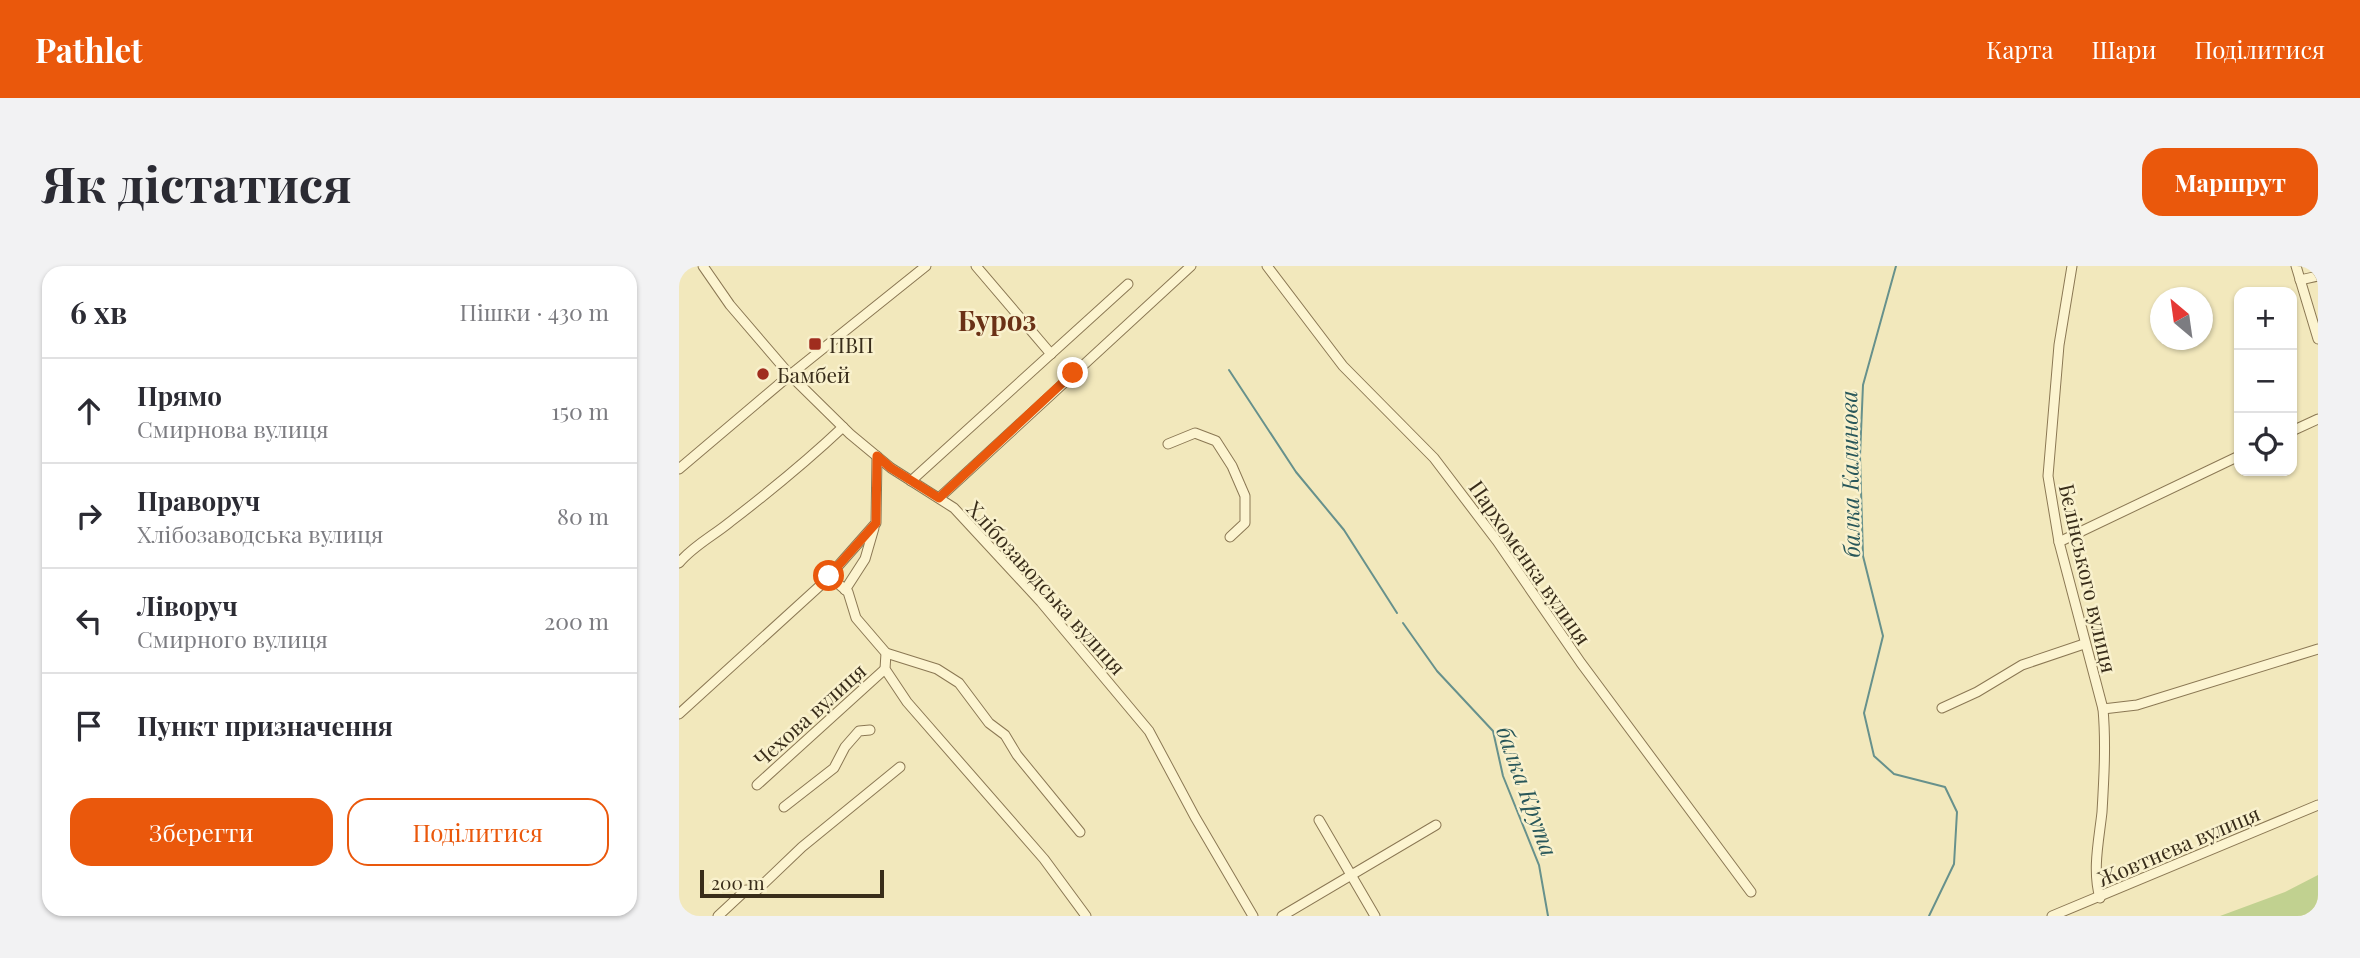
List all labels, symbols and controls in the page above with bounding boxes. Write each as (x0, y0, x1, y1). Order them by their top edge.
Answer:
text: Pathlet (35, 27, 143, 71)
text: Карта (1986, 33, 2054, 65)
text: Шари (2092, 33, 2157, 65)
text: Поділитися (2195, 33, 2325, 65)
button: Маршрут (2142, 148, 2318, 216)
text: Як дістатися (42, 150, 352, 215)
north arrow (2150, 287, 2213, 350)
map controls (2234, 287, 2297, 476)
button: + (2234, 287, 2297, 350)
text: 6 хв (70, 292, 127, 332)
text: Пішки · 430 m (460, 296, 609, 327)
district label: Буроз (958, 301, 1036, 338)
place label: ПВП (829, 330, 874, 358)
marker: ПВП (807, 336, 823, 352)
button: − (2234, 350, 2297, 413)
route end (1057, 357, 1088, 388)
place label: Бамбей (777, 360, 850, 388)
marker: Бамбей (755, 366, 771, 382)
text: Прямо (137, 378, 222, 413)
water label: балка Калинова (1832, 390, 1866, 558)
icon: ahead (70, 392, 108, 430)
text: 150 m (551, 395, 609, 426)
text: Смирнова вулиця (137, 413, 329, 444)
button: locate (2234, 413, 2297, 476)
street label: Пархоменка вулиця (1464, 474, 1598, 650)
street label: Бєлінського вулиця (2054, 481, 2124, 675)
text: Праворуч (137, 483, 260, 518)
street label: Хлібозаводська вулиця (961, 494, 1133, 680)
icon: right (70, 497, 108, 535)
text: 80 m (557, 500, 609, 531)
text: Хлібозаводська вулиця (137, 518, 383, 549)
route start (813, 560, 844, 591)
text: Ліворуч (137, 588, 238, 623)
icon: left (70, 602, 108, 640)
text: 200 m (544, 605, 609, 636)
text: Смирного вулиця (137, 623, 328, 654)
street label: Чехова вулиця (747, 656, 871, 772)
icon: arrive (70, 707, 108, 745)
text: Пункт призначення (137, 708, 393, 743)
water label: балка Крута (1490, 722, 1566, 860)
button: Зберегти (70, 798, 333, 866)
button: Поділитися (347, 798, 609, 866)
street label: Жовтнева вулиця (2092, 798, 2264, 892)
scale bar (700, 867, 884, 899)
text: 200 m (711, 869, 765, 895)

